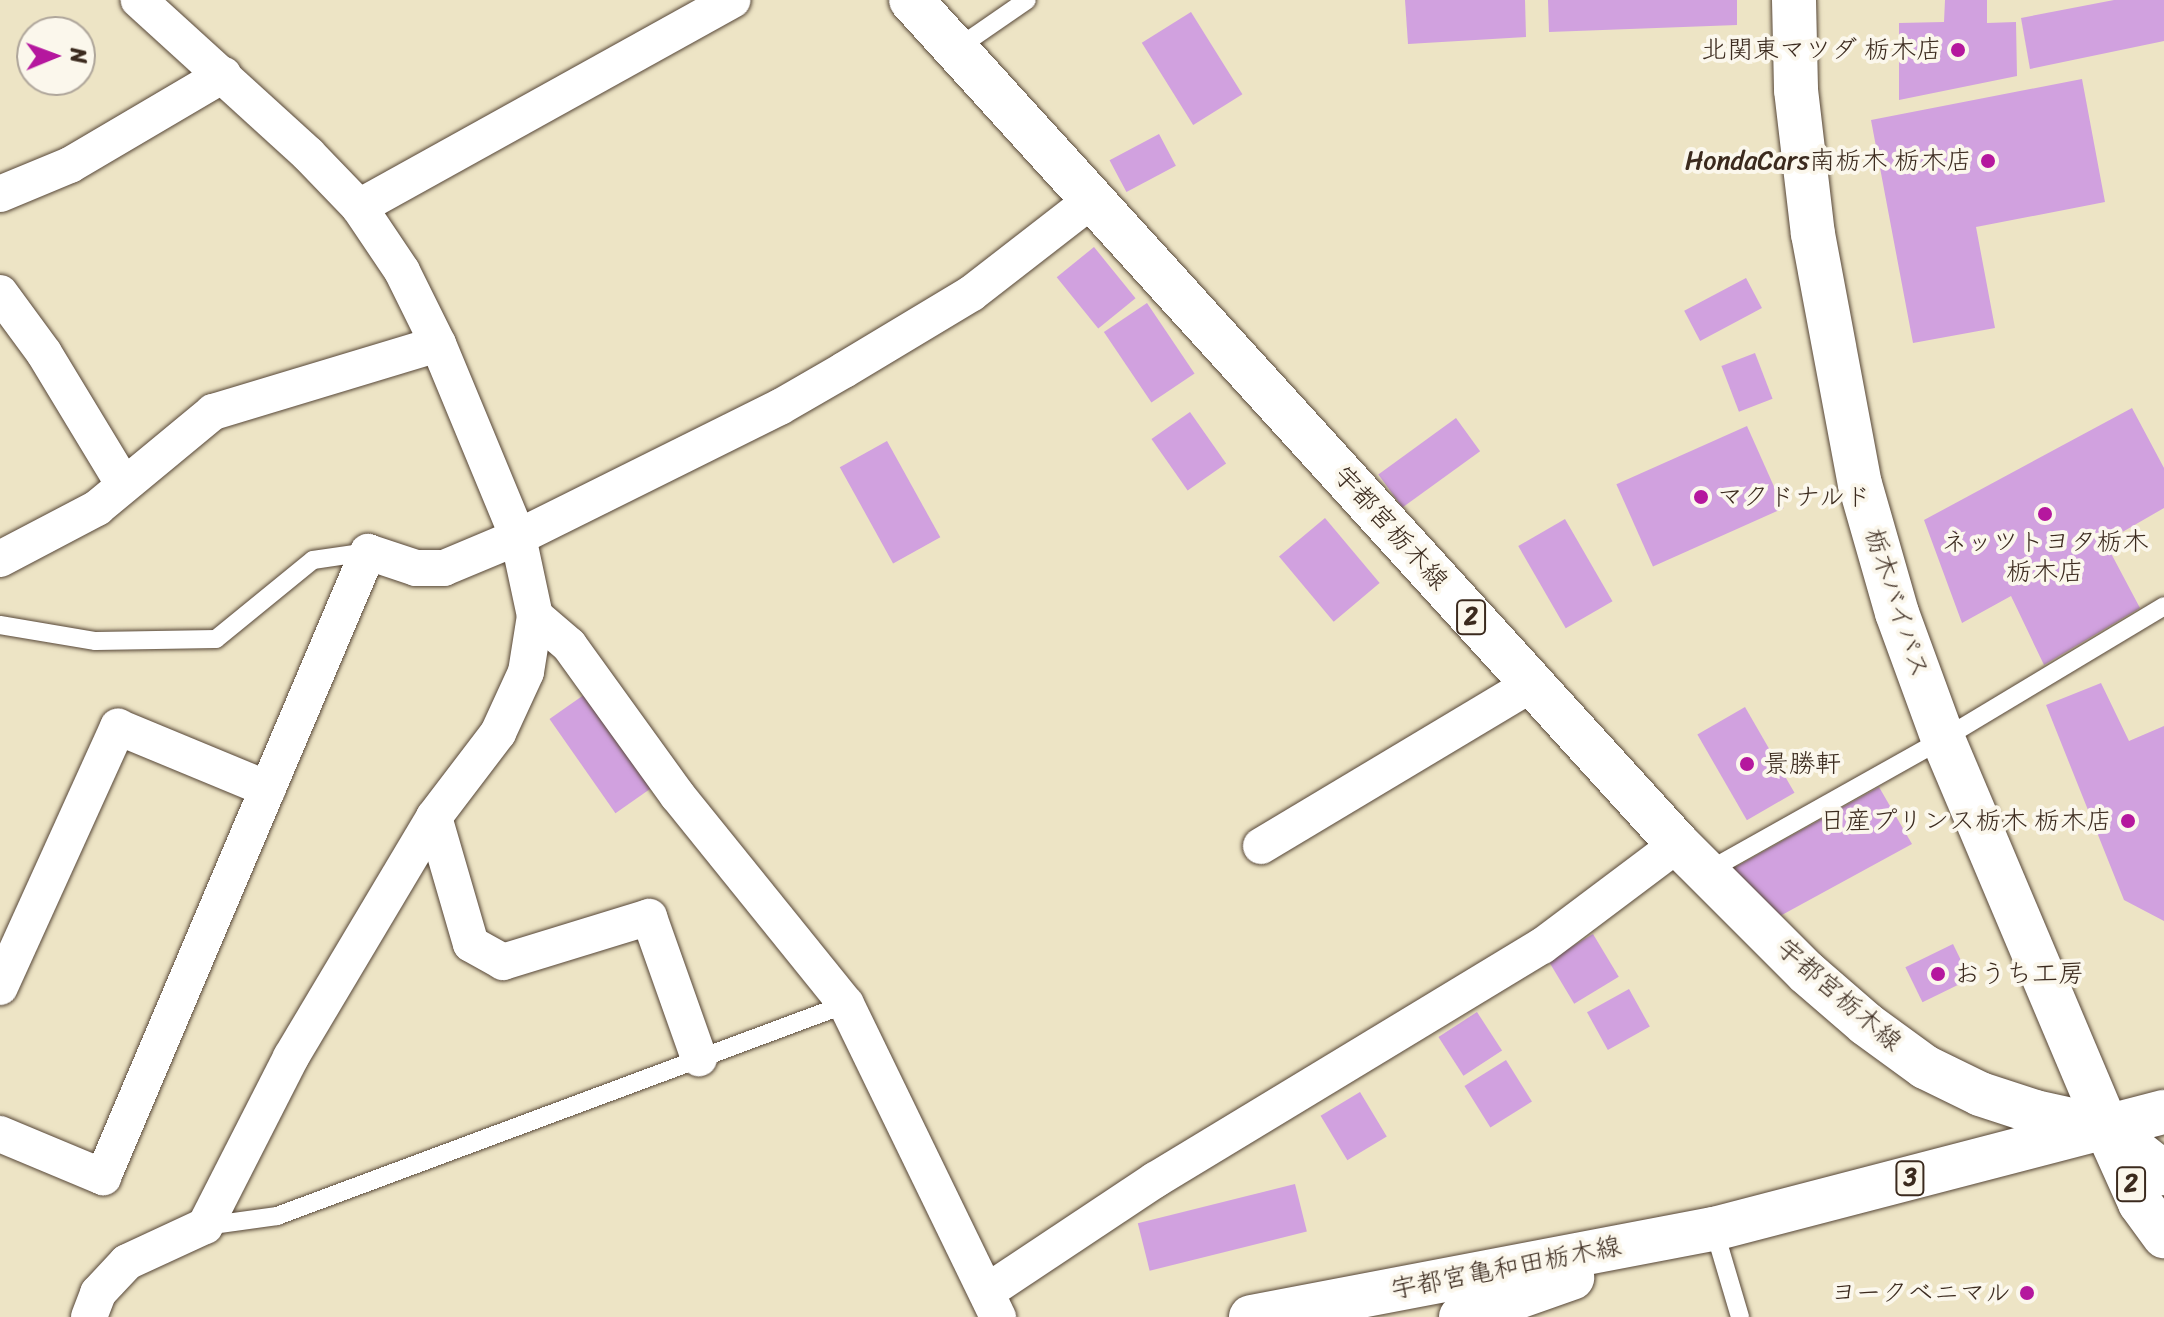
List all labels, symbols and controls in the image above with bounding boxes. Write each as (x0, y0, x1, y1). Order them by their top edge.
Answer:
north arrow (16, 16, 96, 96)
place label: 北関東マツダ 栃木店 (1701, 34, 1942, 66)
marker: 北関東マツダ 栃木店 (1949, 41, 1967, 59)
text: N (59, 48, 98, 64)
place label: HondaCars南栃木 栃木店 (1685, 145, 1972, 177)
marker: HondaCars南栃木 栃木店 (1979, 152, 1997, 170)
street label: 宇都宮栃木線 (1327, 460, 1455, 596)
place label: マクドナルド (1717, 481, 1873, 513)
marker: マクドナルド (1692, 488, 1710, 506)
marker: ネッツトヨタ栃木 栃木店 (2036, 505, 2054, 523)
street label: 栃木バイパス (1858, 524, 1936, 682)
place label: ネッツトヨタ栃木 栃木店 (1941, 526, 2149, 588)
road number: 2 (1455, 597, 1487, 637)
place label: 景勝軒 (1763, 748, 1841, 780)
marker: 景勝軒 (1738, 755, 1756, 773)
place label: 日産プリンス栃木 栃木店 (1819, 805, 2112, 837)
marker: 日産プリンス栃木 栃木店 (2119, 812, 2137, 830)
street label: 宇都宮栃木線 (1770, 932, 1908, 1058)
place label: おうち工房 (1954, 958, 2084, 990)
marker: おうち工房 (1929, 965, 1947, 983)
road number: 3 (1894, 1158, 1926, 1198)
road number: 2 (2115, 1164, 2147, 1204)
street label: 宇都宮亀和田栃木線 (1388, 1230, 1624, 1306)
place label: ヨークベニマル (1831, 1277, 2011, 1309)
marker: ヨークベニマル (2018, 1284, 2036, 1302)

